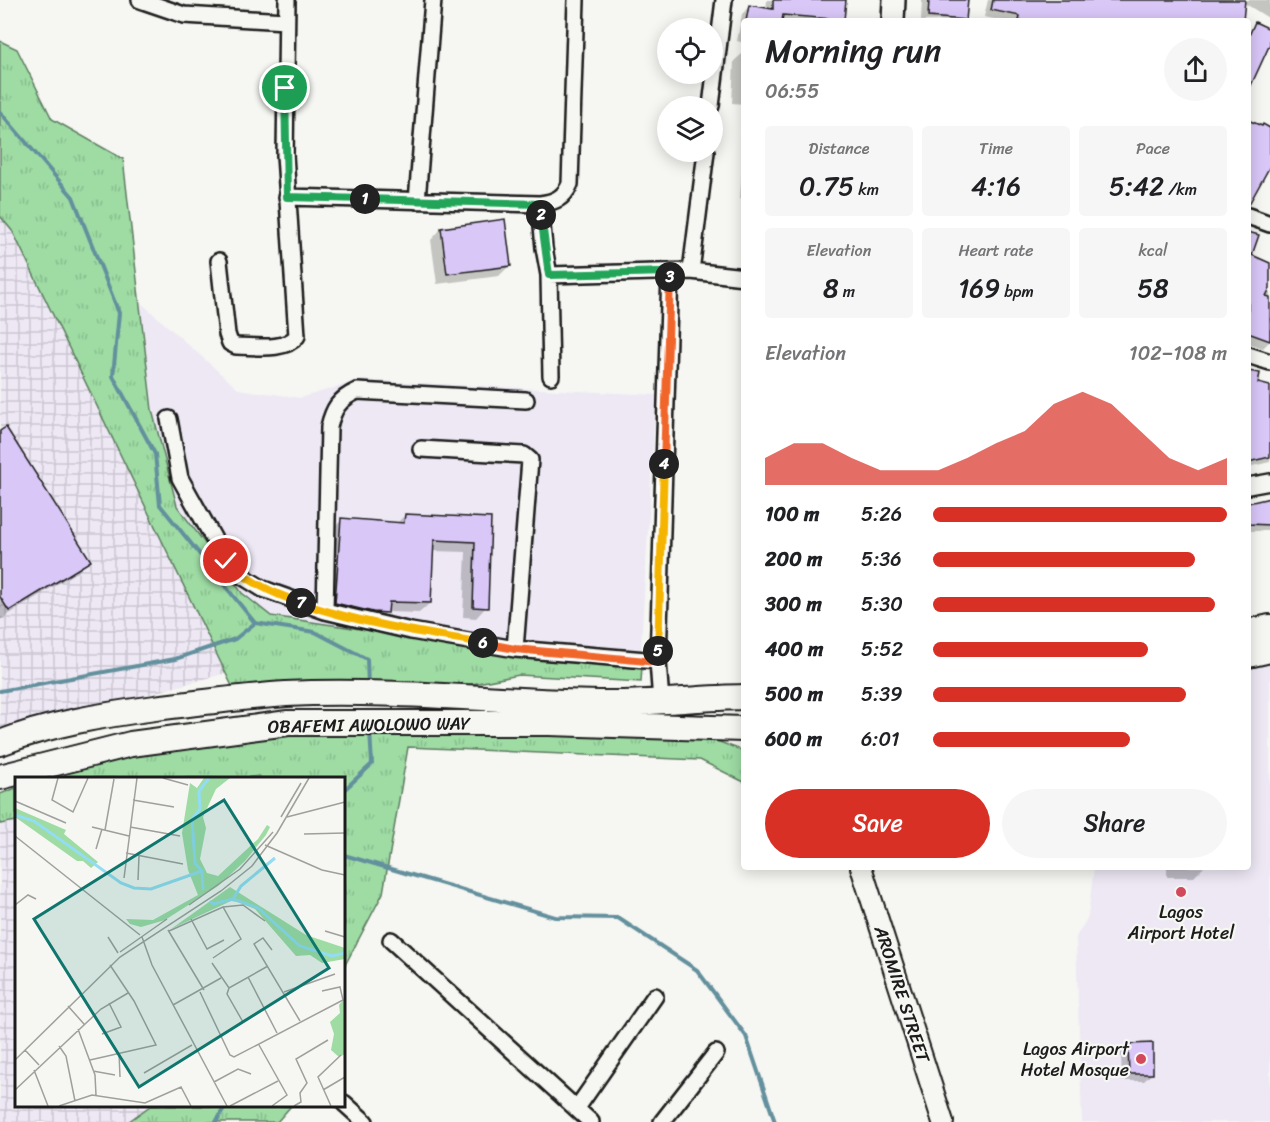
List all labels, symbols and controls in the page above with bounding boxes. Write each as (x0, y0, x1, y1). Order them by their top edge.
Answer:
map controls (657, 18, 723, 162)
button: locate (657, 18, 723, 84)
text: Morning run (765, 22, 941, 80)
button: share (1164, 38, 1227, 101)
pin (259, 62, 310, 113)
icon: arrive (268, 71, 301, 104)
text: 06:55 (765, 74, 819, 109)
button: layers (657, 96, 723, 162)
text: Distance (809, 134, 869, 163)
text: Time (979, 134, 1013, 163)
text: Pace (1136, 134, 1170, 163)
text: 0.75 (799, 163, 854, 209)
text: 4:16 (971, 163, 1021, 209)
text: 5:42 (1109, 163, 1164, 209)
text: km (854, 175, 879, 204)
text: /km (1164, 175, 1197, 204)
pin: 1 (350, 184, 380, 214)
text: 1 (362, 184, 368, 213)
pin: 2 (526, 200, 556, 230)
text: 2 (536, 200, 546, 229)
text: Elevation (807, 236, 871, 265)
text: Heart rate (958, 236, 1034, 265)
text: kcal (1138, 236, 1168, 265)
pin: 3 (655, 262, 685, 292)
text: 3 (666, 262, 674, 291)
text: 8 (823, 265, 839, 311)
text: 169 (958, 265, 1000, 311)
text: 58 (1137, 265, 1169, 311)
text: m (839, 277, 855, 306)
text: bpm (1000, 277, 1034, 306)
text: Elevation (765, 336, 846, 371)
text: 102–108 m (1129, 336, 1227, 371)
pin: 4 (649, 449, 679, 479)
text: 4 (659, 449, 669, 478)
text: 100 m (765, 497, 819, 532)
text: 5:26 (861, 497, 902, 532)
pin (200, 535, 251, 586)
text: 200 m (765, 542, 822, 577)
text: 5:36 (861, 542, 902, 577)
icon: check (209, 544, 242, 577)
text: 300 m (765, 587, 822, 622)
text: 5:30 (861, 587, 903, 622)
pin: 7 (286, 588, 316, 618)
text: 7 (296, 588, 306, 617)
pin: 6 (468, 628, 498, 658)
text: 6 (478, 628, 488, 657)
text: 400 m (765, 632, 823, 667)
text: 5:52 (861, 632, 903, 667)
pin: 5 (643, 636, 673, 666)
text: 5 (653, 636, 663, 665)
text: 500 m (765, 677, 823, 712)
text: 5:39 (861, 677, 903, 712)
street label: OBAFEMI AWOLOWO WAY (267, 707, 472, 743)
text: 600 m (765, 722, 822, 757)
text: 6:01 (861, 722, 900, 757)
inset map (15, 777, 345, 1107)
button: Save (765, 789, 990, 858)
button: Share (1002, 789, 1227, 858)
marker: Lagos Airport Hotel (1174, 885, 1188, 899)
place label: Lagos Airport Hotel (1127, 896, 1235, 949)
street label: AROMIRE STREET (864, 920, 940, 1068)
place label: Lagos Airport Hotel Mosque (1021, 1033, 1130, 1086)
marker: Lagos Airport Hotel Mosque (1134, 1052, 1148, 1066)

